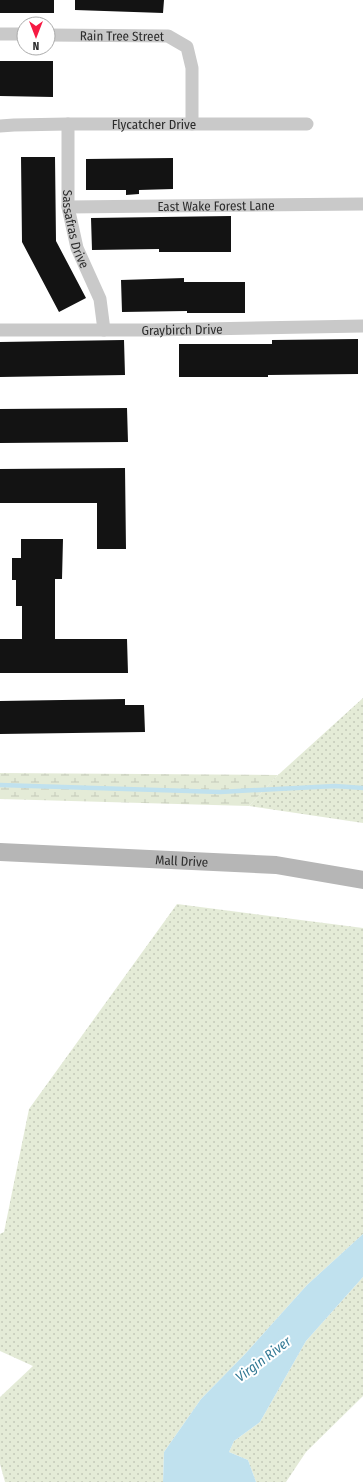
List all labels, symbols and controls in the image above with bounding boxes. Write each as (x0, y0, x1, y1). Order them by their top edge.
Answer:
north arrow (16, 16, 56, 56)
street label: Rain Tree Street (80, 28, 165, 44)
text: N (33, 39, 39, 52)
street label: Flycatcher Drive (112, 117, 196, 132)
street label: Sassafras Drive (60, 190, 92, 271)
street label: East Wake Forest Lane (157, 198, 275, 214)
street label: Graybirch Drive (141, 322, 223, 338)
street label: Mall Drive (155, 852, 209, 870)
water label: Virgin River (232, 1332, 295, 1386)

